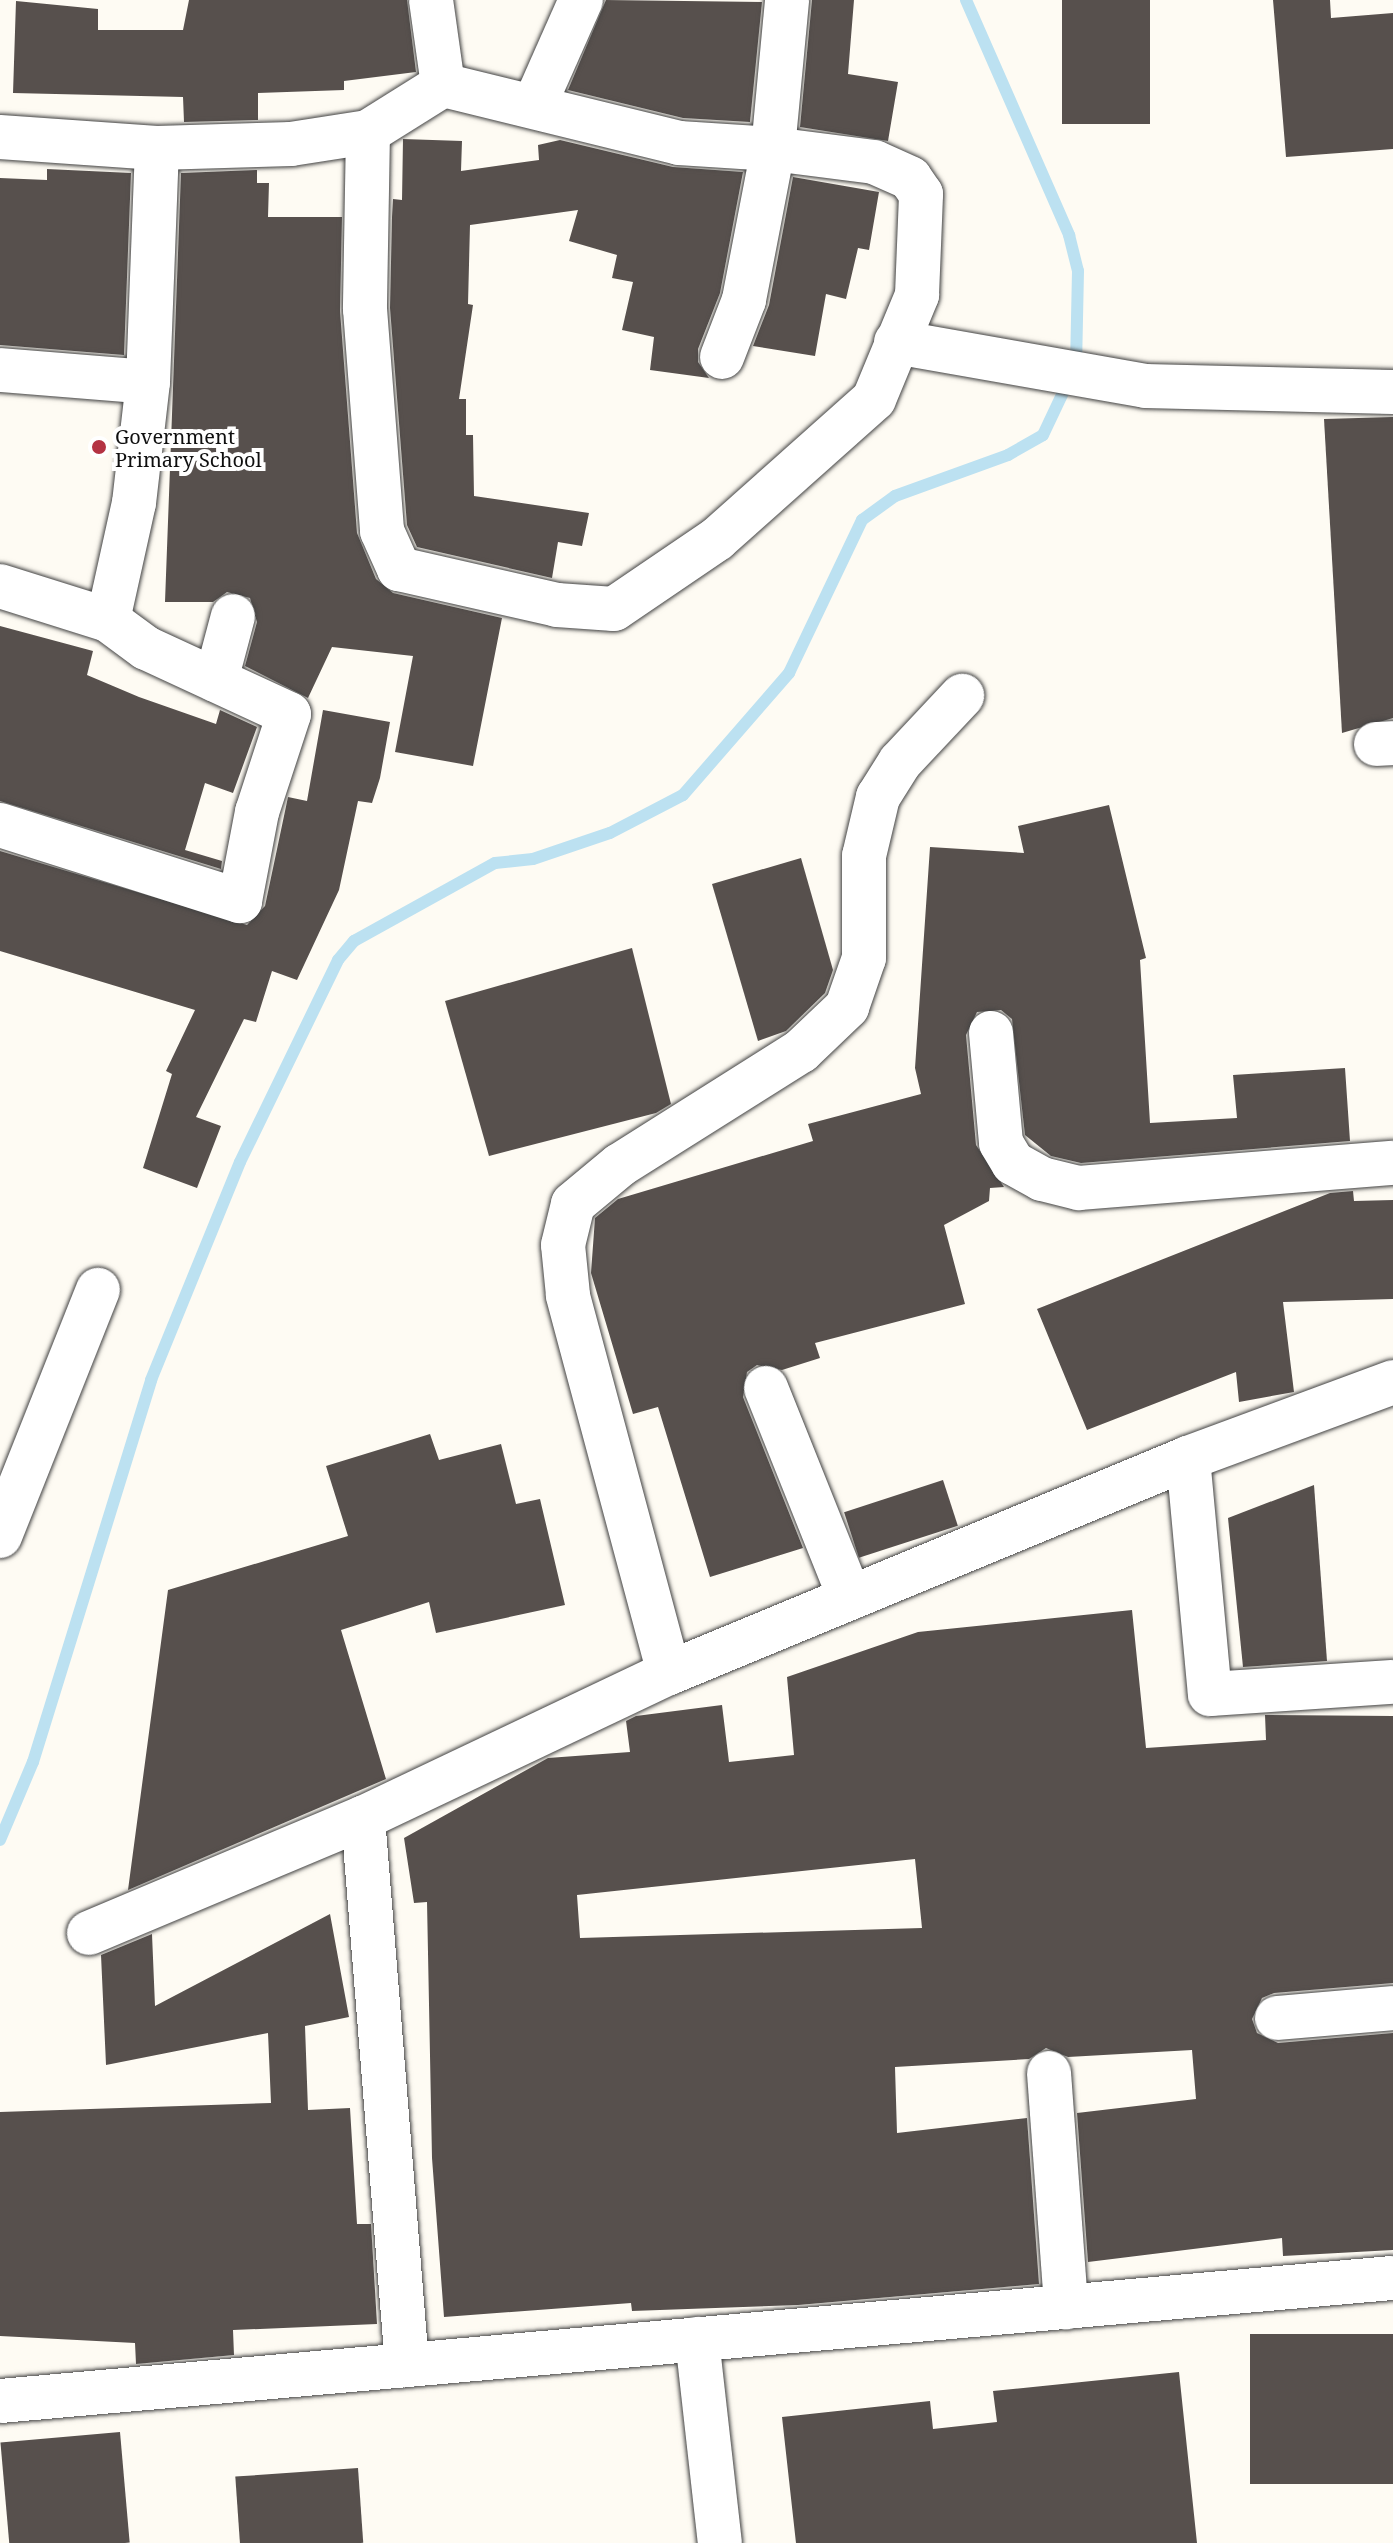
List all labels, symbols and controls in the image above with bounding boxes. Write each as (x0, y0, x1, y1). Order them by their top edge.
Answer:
place label: Government Primary School (115, 424, 262, 471)
marker: Government Primary School (90, 438, 108, 456)

